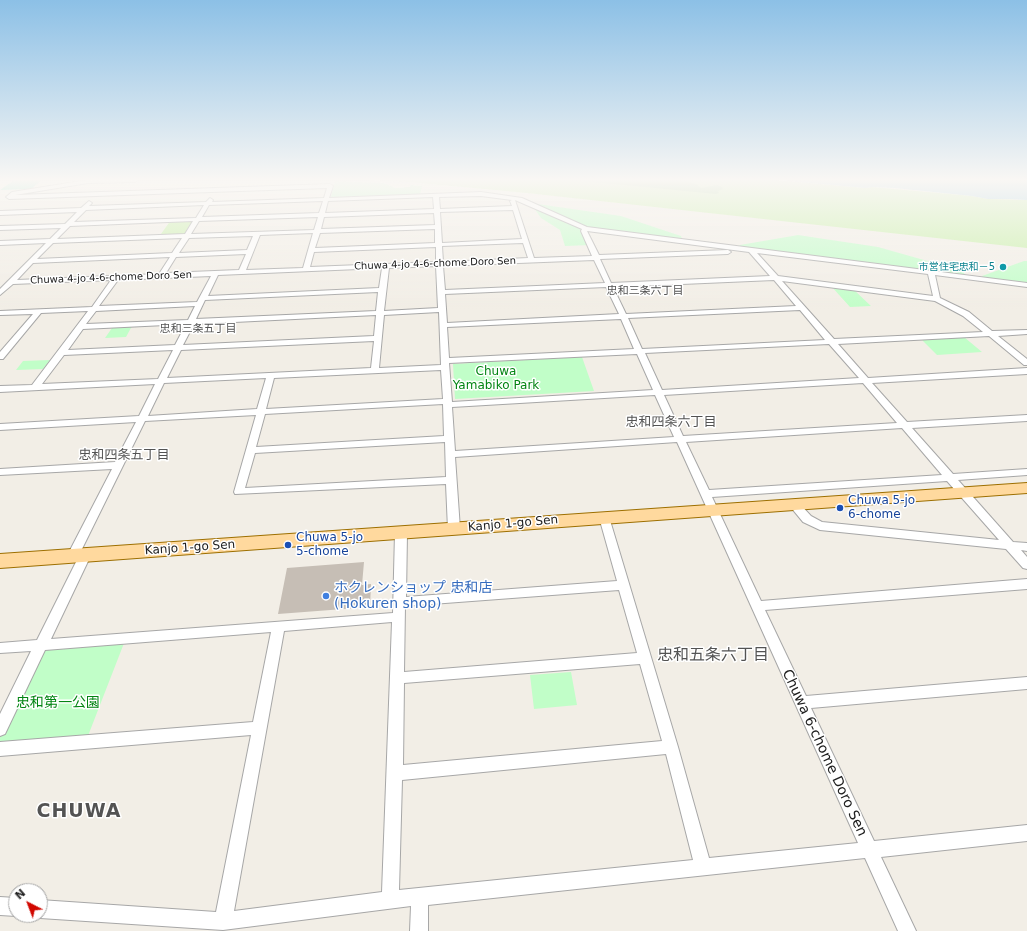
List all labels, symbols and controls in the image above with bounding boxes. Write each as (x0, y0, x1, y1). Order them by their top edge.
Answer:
street label: Chuwa 4-jo 4-6-chome Doro Sen (354, 255, 516, 273)
place label: 市営住宅忠和－5 (919, 261, 995, 273)
marker: 市営住宅忠和－5 (998, 262, 1008, 272)
street label: Chuwa 4-jo 4-6-chome Doro Sen (30, 269, 192, 287)
district label: 忠和三条六丁目 (607, 284, 683, 298)
district label: 忠和三条五丁目 (160, 322, 236, 336)
park label: Chuwa Yamabiko Park (453, 365, 539, 393)
district label: 忠和四条六丁目 (626, 415, 716, 431)
district label: 忠和四条五丁目 (79, 448, 169, 464)
place label: Chuwa 5-jo 6-chome (848, 494, 915, 522)
marker: Chuwa 5-jo 6-chome (835, 503, 845, 513)
street label: Kanjo 1-go Sen (467, 513, 559, 535)
place label: Chuwa 5-jo 5-chome (296, 531, 363, 559)
street label: Kanjo 1-go Sen (144, 538, 236, 558)
marker: Chuwa 5-jo 5-chome (283, 540, 293, 550)
place label: ホクレンショップ 忠和店 (Hokuren shop) (334, 580, 492, 612)
marker: ホクレンショップ 忠和店 (Hokuren shop) (321, 591, 331, 601)
district label: 忠和五条六丁目 (657, 646, 769, 666)
street label: Chuwa 6-chome Doro Sen (778, 667, 870, 839)
park label: 忠和第一公園 (16, 695, 100, 711)
district label: CHUWA (36, 801, 122, 823)
north arrow (8, 883, 48, 923)
text: N (13, 887, 28, 902)

